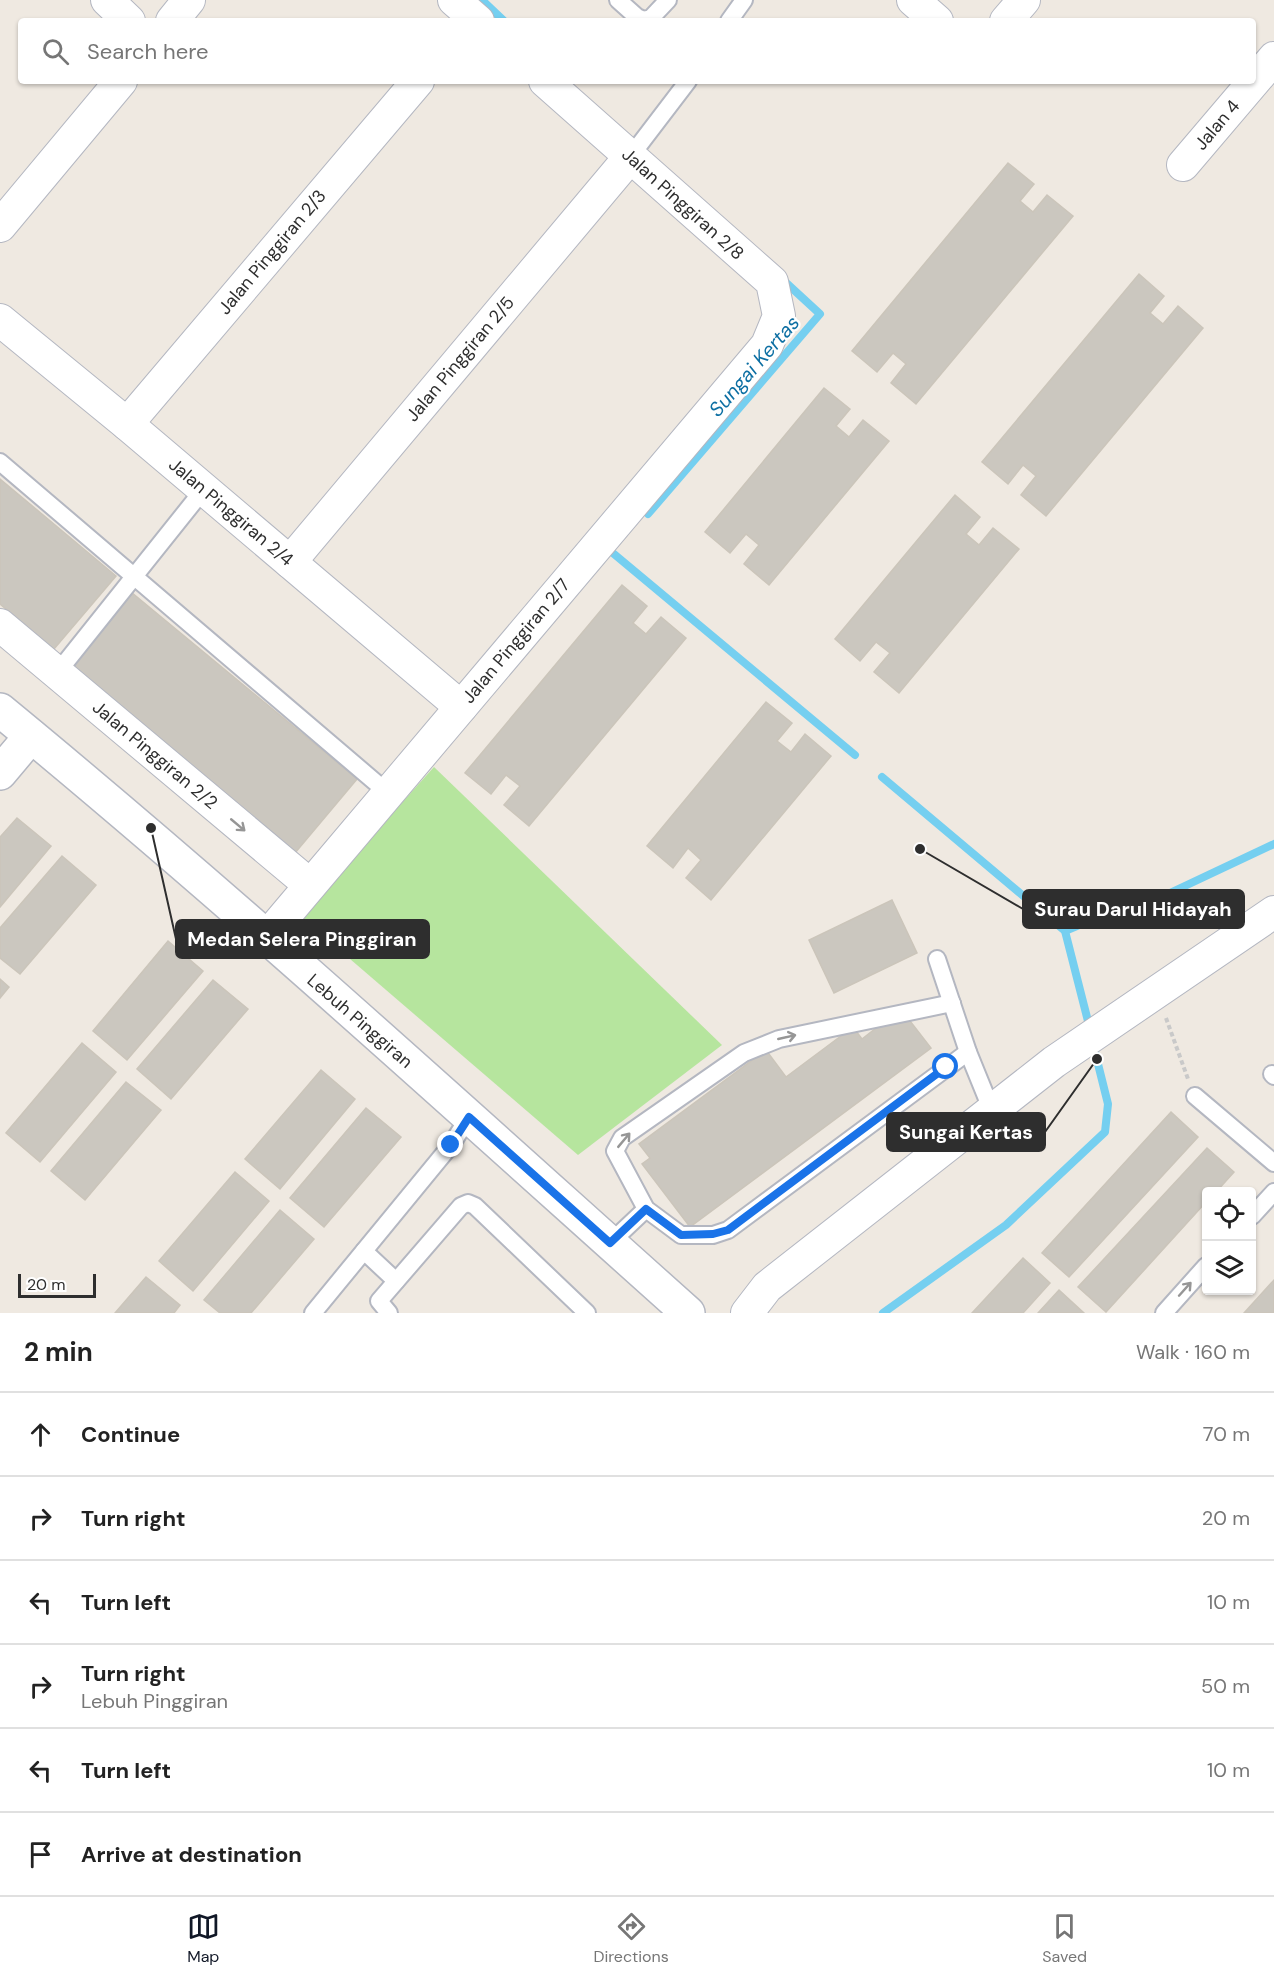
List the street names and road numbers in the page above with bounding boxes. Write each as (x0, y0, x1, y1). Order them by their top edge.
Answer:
street label: Jalan 4 (1189, 95, 1245, 155)
street label: Jalan Pinggiran 2/8 (617, 143, 749, 265)
street label: Jalan Pinggiran 2/3 (213, 184, 331, 320)
street label: Jalan Pinggiran 2/5 (400, 291, 520, 427)
street label: Jalan Pinggiran 2/4 (164, 453, 298, 571)
street label: Jalan Pinggiran 2/7 (457, 574, 575, 708)
street label: Jalan Pinggiran 2/2 (87, 695, 223, 815)
street label: Lebuh Pinggiran (302, 969, 418, 1073)

